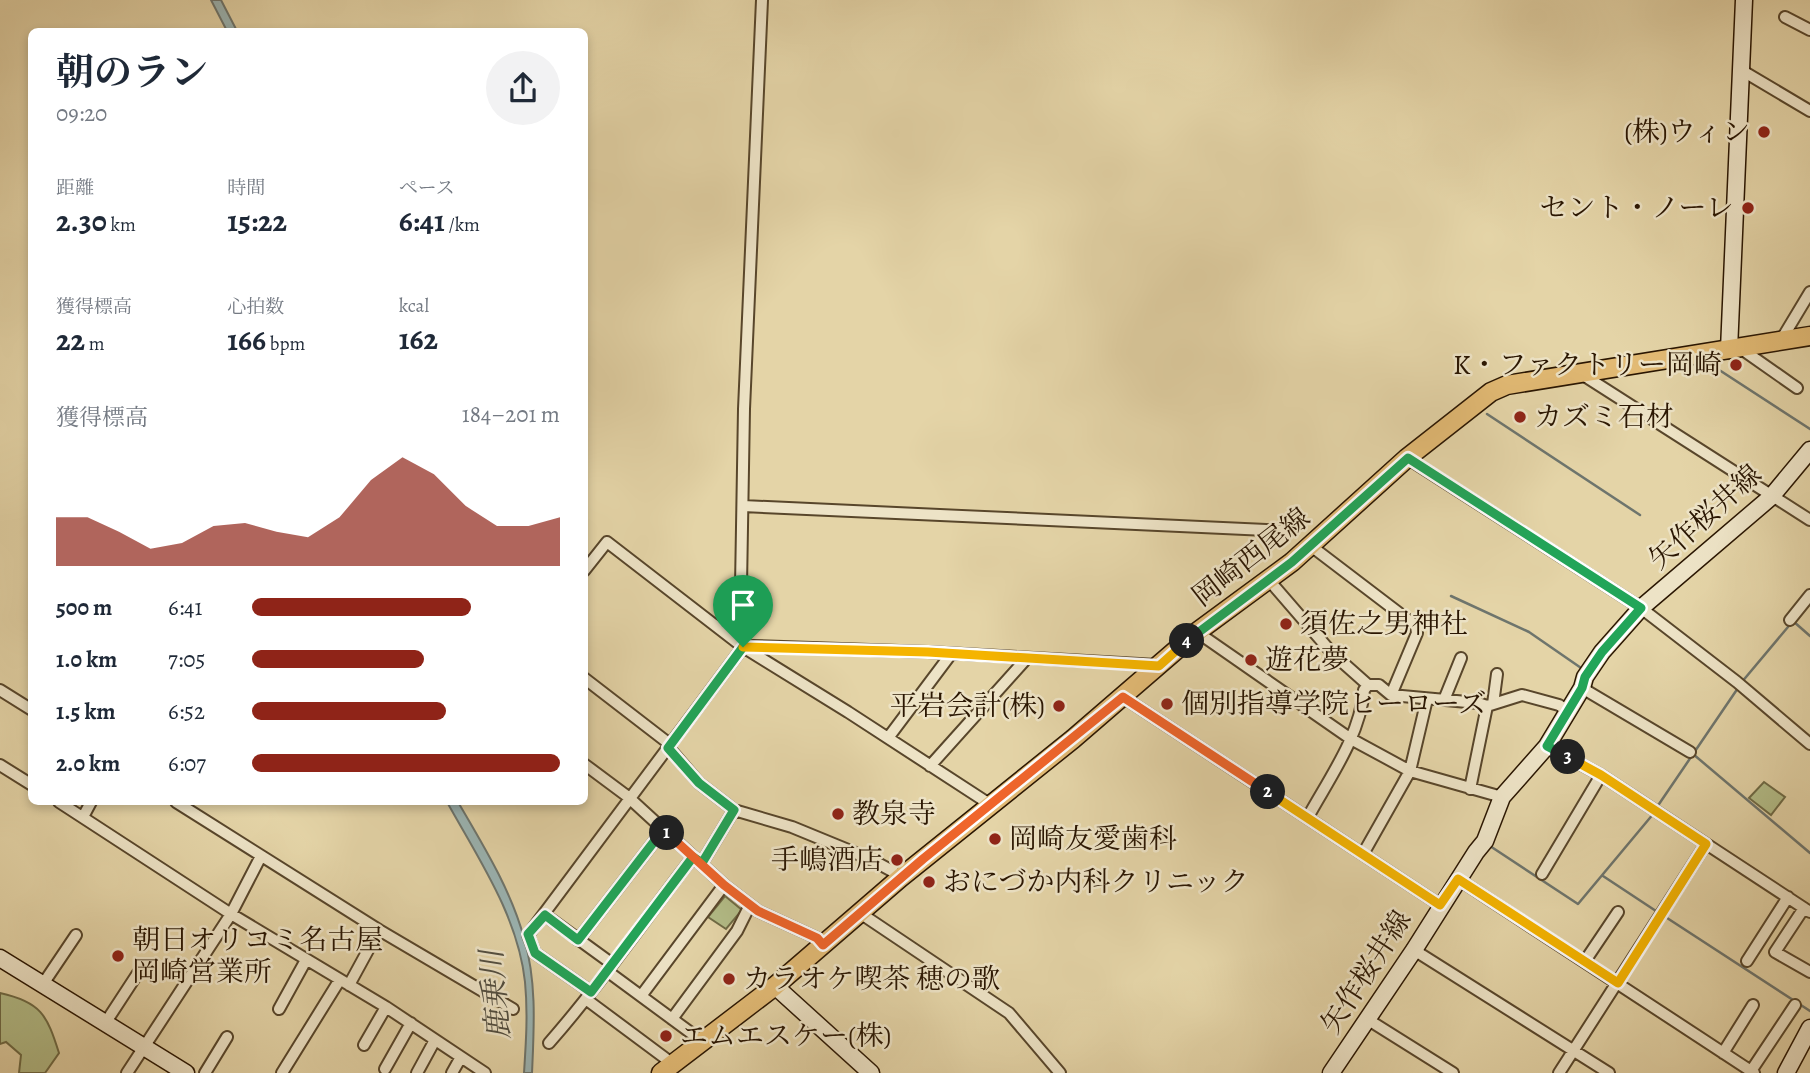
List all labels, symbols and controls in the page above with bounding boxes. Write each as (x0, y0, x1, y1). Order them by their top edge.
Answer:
text: 朝のラン (56, 46, 208, 98)
button: share (486, 51, 560, 125)
text: 09:20 (56, 98, 107, 129)
place label: (株)ウィン (1624, 113, 1750, 151)
marker: (株)ウィン (1756, 124, 1772, 140)
text: 距離 (56, 175, 94, 201)
text: 時間 (227, 175, 265, 201)
text: ペース (399, 175, 455, 201)
place label: セント・ノーレ (1539, 189, 1734, 227)
marker: セント・ノーレ (1740, 200, 1756, 216)
text: 2.30 (56, 201, 107, 241)
text: 15:22 (227, 201, 287, 241)
text: 6:41 (399, 201, 445, 241)
text: km (107, 212, 136, 238)
text: /km (445, 212, 480, 238)
text: kcal (399, 293, 429, 319)
text: 獲得標高 (56, 294, 132, 320)
text: 心拍数 (227, 294, 284, 320)
text: 162 (399, 319, 438, 359)
text: 22 (56, 320, 85, 360)
text: 166 (227, 320, 266, 360)
text: m (85, 331, 105, 357)
text: bpm (266, 331, 305, 357)
place label: K・ファクトリー岡崎 (1453, 346, 1722, 384)
marker: K・ファクトリー岡崎 (1728, 357, 1744, 373)
place label: カズミ石材 (1534, 398, 1674, 436)
text: 184–201 m (462, 399, 560, 430)
text: 獲得標高 (56, 402, 148, 433)
marker: カズミ石材 (1512, 409, 1528, 425)
street label: 矢作桜井線 (1640, 456, 1770, 578)
street label: 岡崎西尾線 (1184, 499, 1318, 615)
pin (713, 575, 773, 647)
icon: arrive (724, 586, 762, 624)
text: 500 m (56, 592, 112, 623)
text: 6:41 (168, 592, 202, 623)
place label: 須佐之男神社 (1300, 605, 1468, 643)
marker: 須佐之男神社 (1278, 616, 1294, 632)
pin: 4 (1170, 624, 1204, 658)
text: 4 (1182, 627, 1191, 653)
place label: 遊花夢 (1265, 641, 1349, 679)
text: 1.0 km (56, 644, 117, 675)
text: 7:05 (168, 644, 205, 675)
marker: 遊花夢 (1243, 652, 1259, 668)
place label: 個別指導学院ヒーローズ (1181, 685, 1486, 723)
place label: 平岩会計(株) (890, 687, 1045, 725)
text: 1.5 km (56, 696, 116, 727)
text: 6:52 (168, 696, 205, 727)
marker: 個別指導学院ヒーローズ (1159, 696, 1175, 712)
marker: 平岩会計(株) (1051, 698, 1067, 714)
pin: 3 (1550, 740, 1586, 774)
text: 3 (1563, 743, 1572, 769)
text: 2.0 km (56, 748, 120, 779)
text: 6:07 (168, 748, 206, 779)
pin: 2 (1250, 774, 1286, 810)
text: 2 (1263, 778, 1272, 804)
place label: 教泉寺 (852, 795, 936, 833)
marker: 教泉寺 (830, 806, 846, 822)
pin: 1 (650, 816, 684, 850)
text: 1 (663, 819, 670, 845)
place label: 岡崎友愛歯科 (1009, 820, 1177, 858)
marker: 岡崎友愛歯科 (987, 831, 1003, 847)
place label: 手嶋酒店 (771, 841, 883, 879)
marker: 手嶋酒店 (889, 852, 905, 868)
place label: おにづか内科クリニック (943, 863, 1249, 901)
marker: おにづか内科クリニック (921, 874, 937, 890)
street label: 矢作桜井線 (1312, 903, 1420, 1041)
place label: 朝日オリコミ名古屋 岡崎営業所 (132, 921, 383, 991)
water label: 鹿乗川 (471, 945, 519, 1042)
marker: 朝日オリコミ名古屋 岡崎営業所 (110, 948, 126, 964)
place label: カラオケ喫茶 穂の歌 (743, 960, 1000, 998)
marker: カラオケ喫茶 穂の歌 (721, 971, 737, 987)
place label: エムエスケー(株) (680, 1017, 891, 1055)
marker: エムエスケー(株) (658, 1028, 674, 1044)

